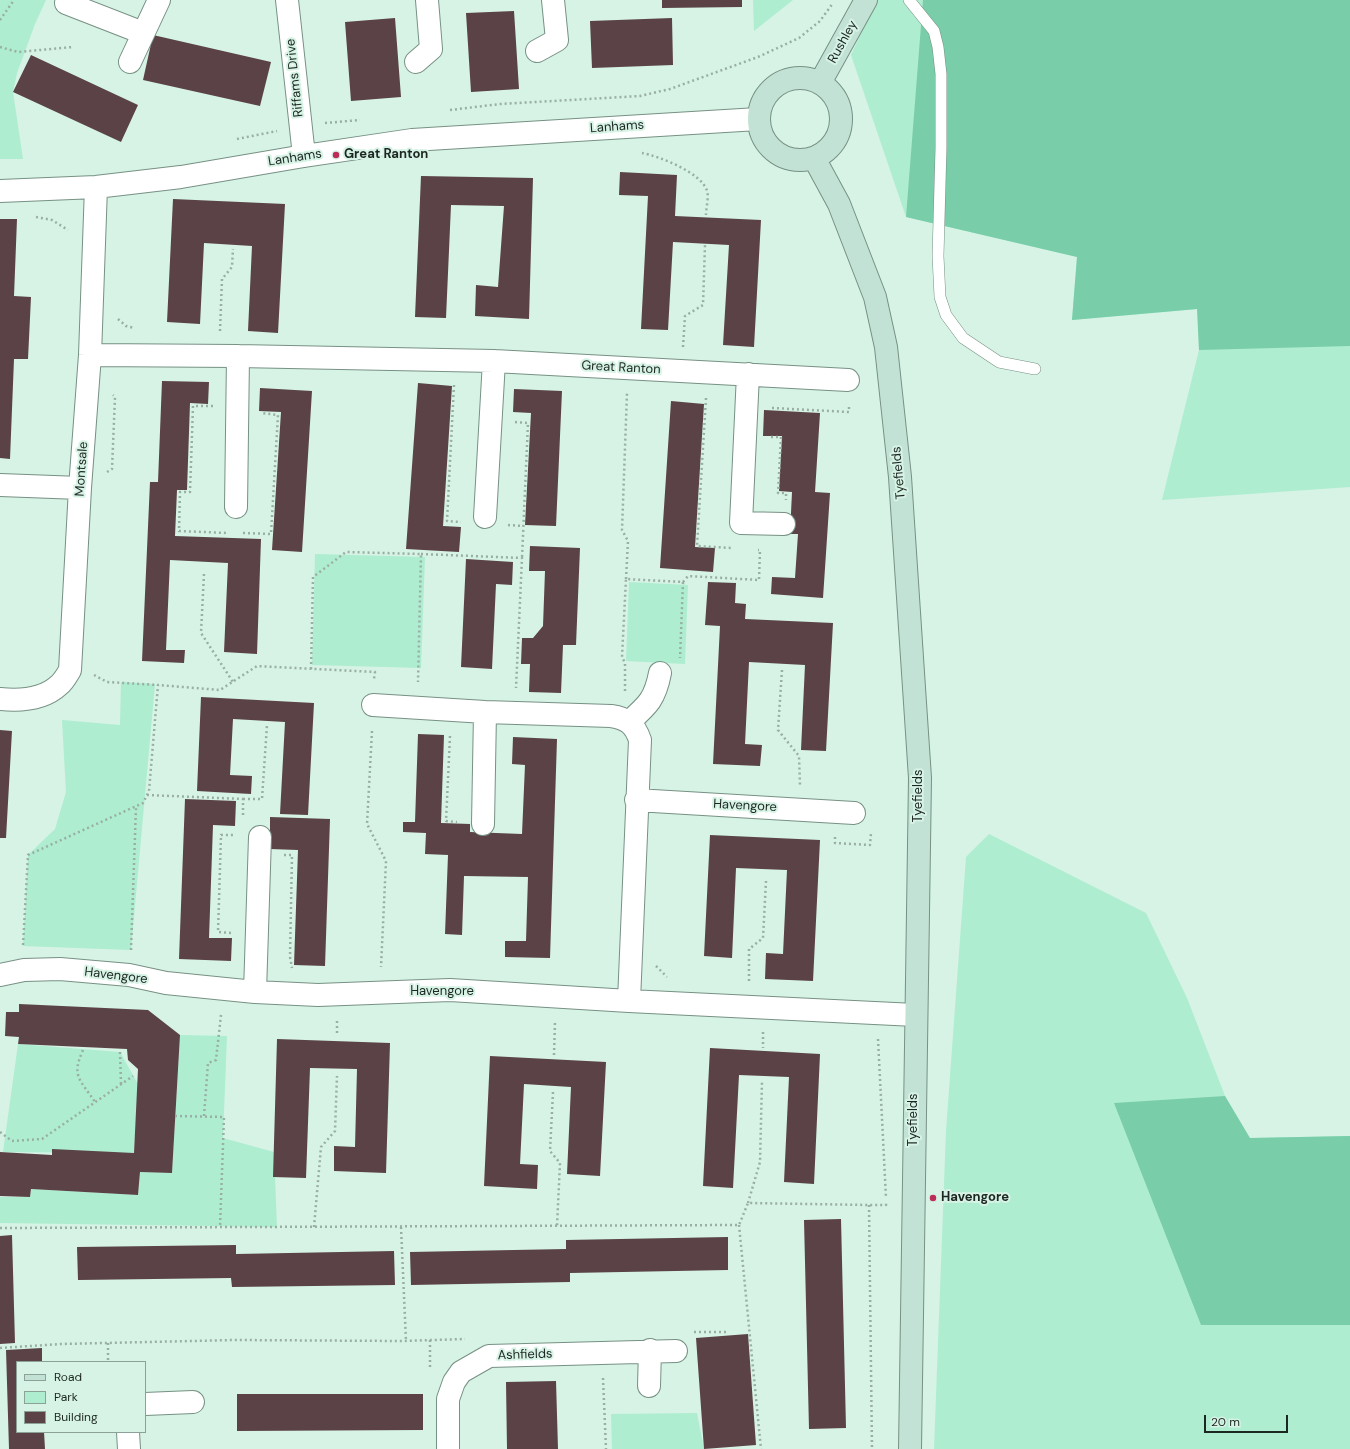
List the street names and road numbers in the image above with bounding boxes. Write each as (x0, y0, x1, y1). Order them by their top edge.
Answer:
street label: Rushley (825, 18, 861, 66)
street label: Riffams Drive (283, 38, 307, 118)
street label: Lanhams (590, 117, 644, 137)
street label: Lanhams (267, 146, 323, 170)
street label: Great Ranton (581, 358, 661, 378)
street label: Montsale (72, 441, 92, 497)
street label: Tyefields (889, 446, 909, 500)
street label: Tyefields (911, 770, 927, 822)
street label: Havengore (713, 797, 777, 815)
street label: Havengore (83, 964, 149, 988)
street label: Havengore (410, 984, 474, 1000)
street label: Tyefields (906, 1094, 922, 1146)
street label: Ashfields (497, 1346, 553, 1364)

